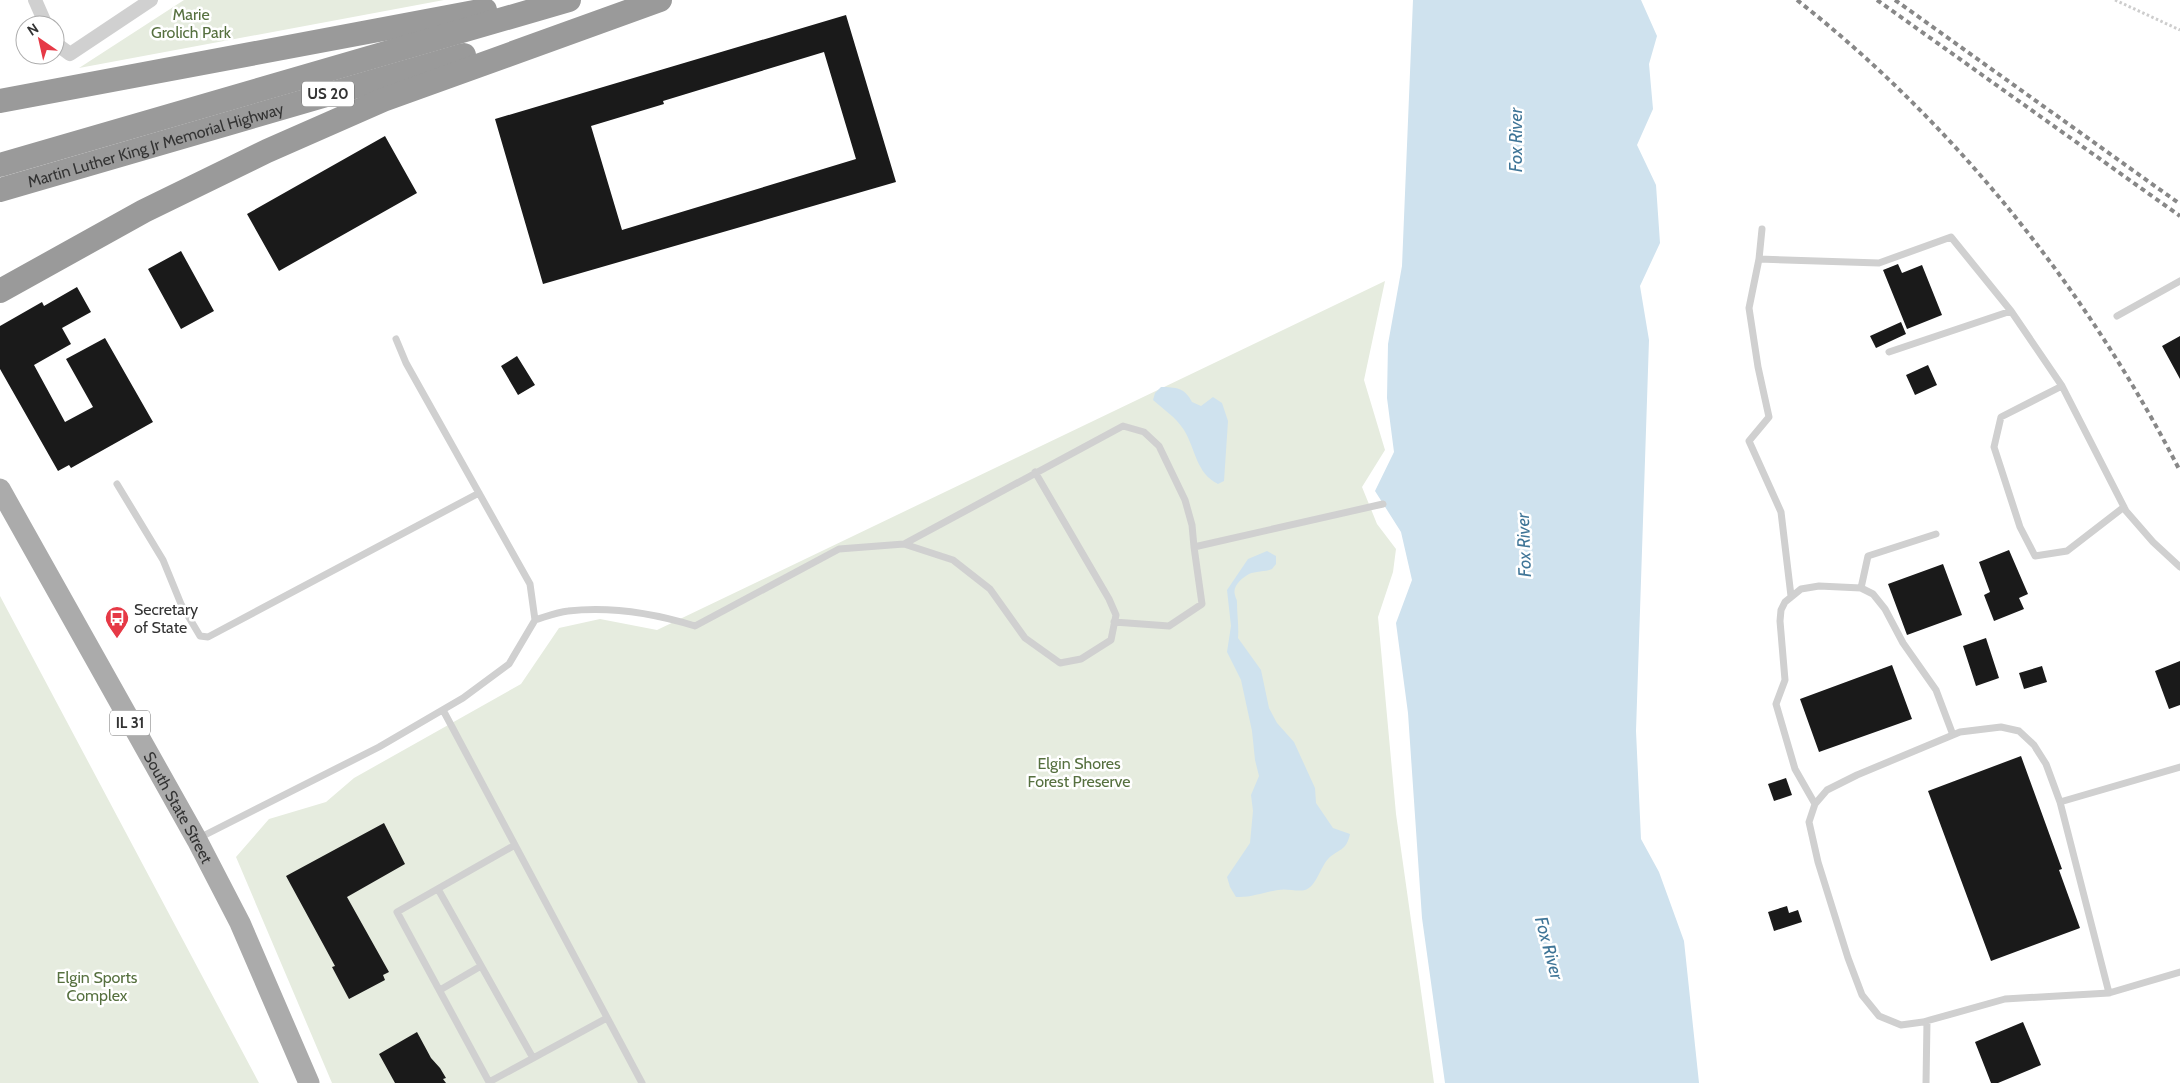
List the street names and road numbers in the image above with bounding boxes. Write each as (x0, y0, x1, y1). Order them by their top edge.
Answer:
road number: US 20 (302, 82, 354, 106)
street label: Martin Luther King Jr Memorial Highway (25, 99, 286, 191)
road number: IL 31 (110, 710, 150, 736)
street label: South State Street (139, 749, 217, 867)

